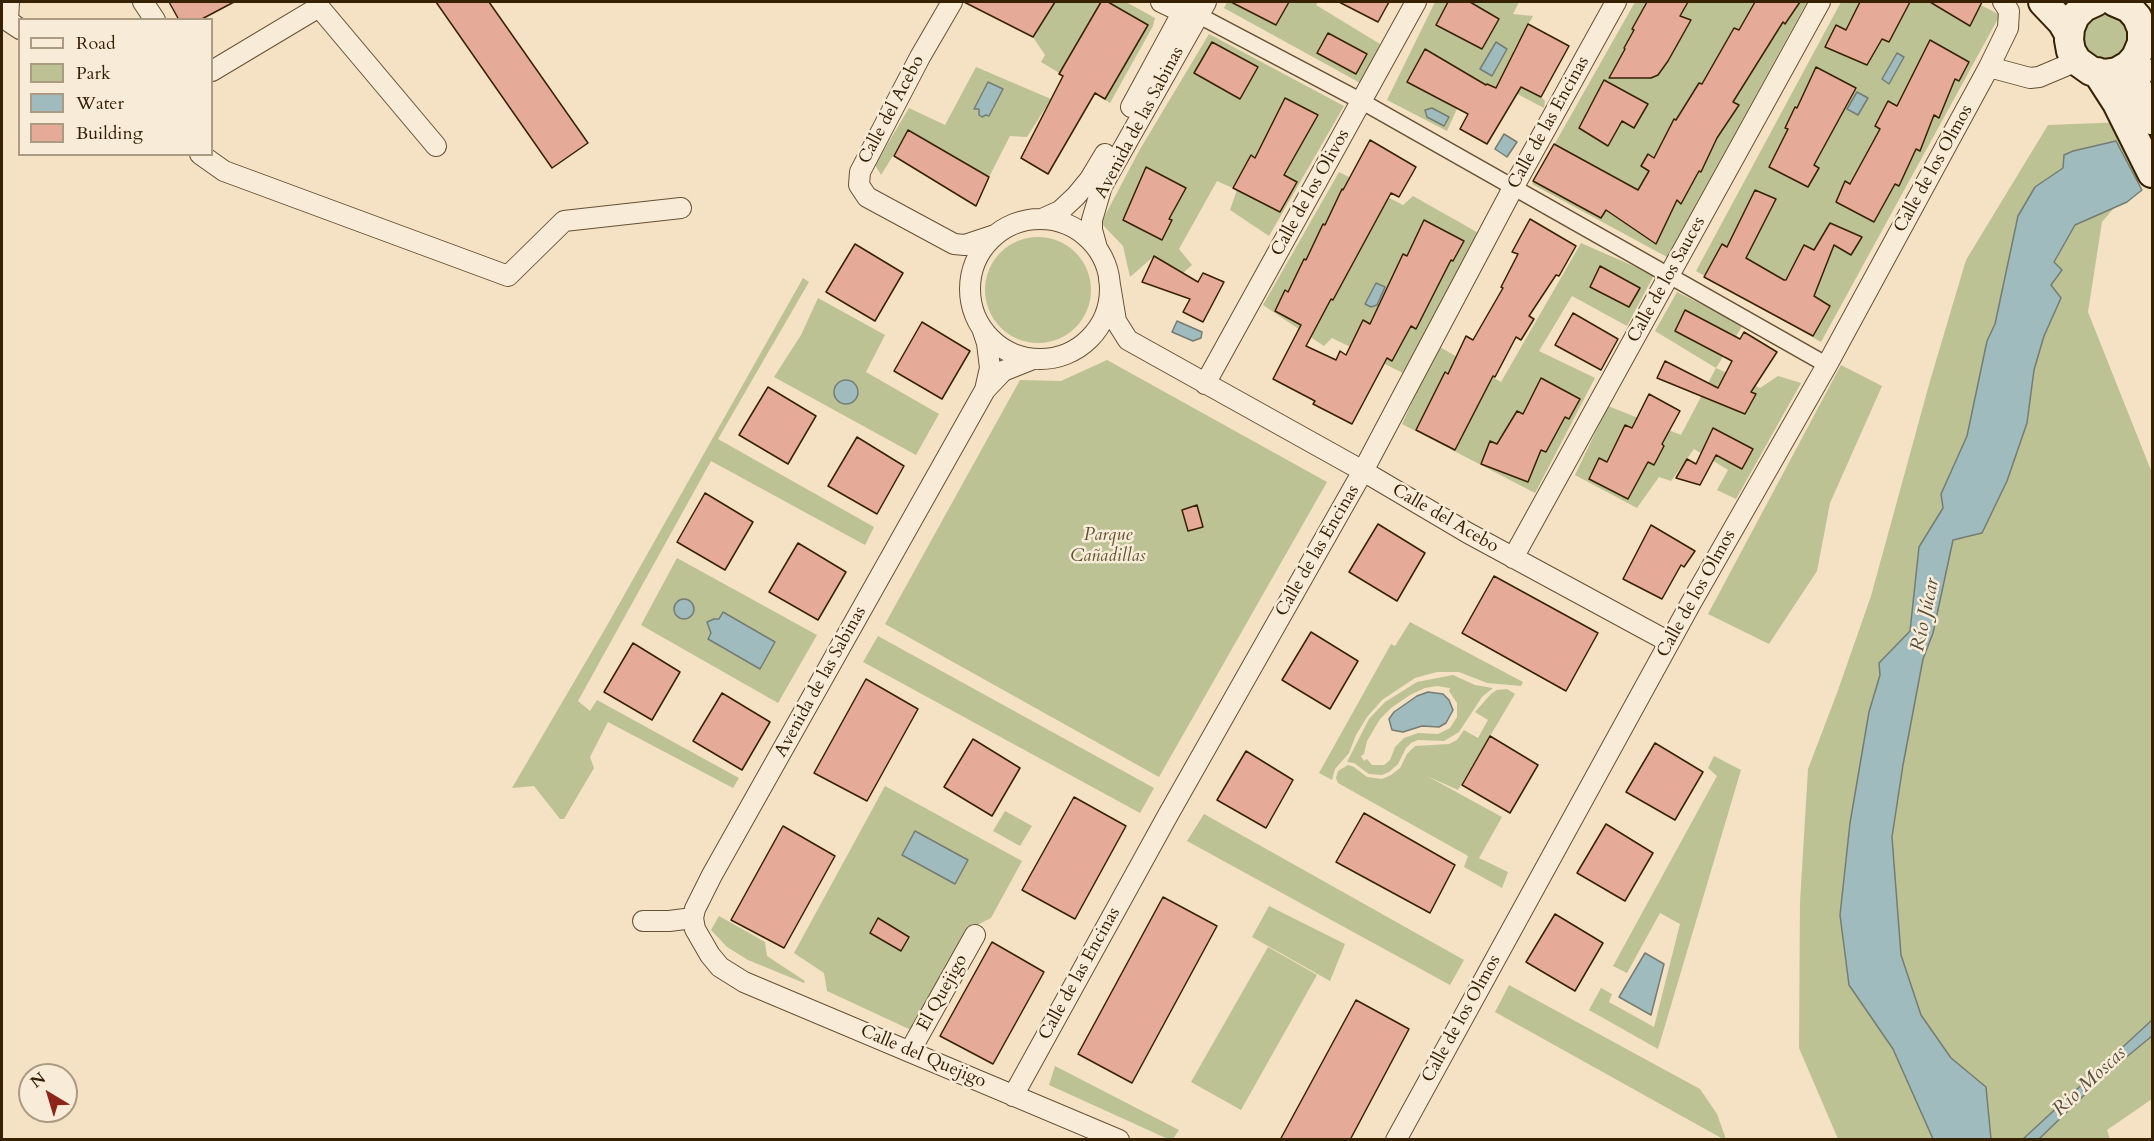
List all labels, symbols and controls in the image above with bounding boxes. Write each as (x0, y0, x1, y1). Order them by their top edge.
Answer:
legend (18, 18, 213, 156)
text: Road (76, 31, 116, 56)
street label: Avenida de las Sabinas (1091, 43, 1189, 203)
street label: Calle del Acebo (854, 52, 930, 168)
street label: Calle de las Encinas (1504, 53, 1594, 193)
text: Park (76, 61, 111, 86)
text: Water (76, 91, 124, 116)
street label: Calle de los Olmos (1890, 101, 1978, 237)
text: Building (76, 121, 143, 146)
street label: Calle de los Olivos (1267, 126, 1355, 260)
street label: Calle de los Sauces (1623, 213, 1711, 347)
street label: Calle del Acebo (1388, 480, 1502, 558)
street label: Calle de las Encinas (1272, 481, 1364, 621)
park label: Parque Cañadillas (1070, 525, 1146, 568)
street label: Calle de los Olmos (1653, 526, 1741, 662)
water label: Río Júcar (1907, 576, 1945, 654)
street label: Avenida de las Sabinas (771, 603, 871, 761)
street label: Calle de las Encinas (1035, 904, 1125, 1044)
street label: El Quejigo (913, 951, 973, 1035)
street label: Calle de los Olmos (1418, 951, 1506, 1087)
street label: Calle del Quejigo (857, 1021, 989, 1093)
water label: Rio Moscas (2048, 1042, 2132, 1122)
north arrow (18, 1063, 78, 1123)
text: N (26, 1067, 50, 1093)

